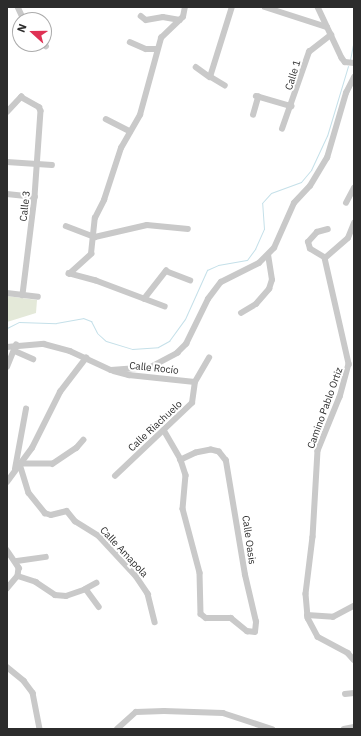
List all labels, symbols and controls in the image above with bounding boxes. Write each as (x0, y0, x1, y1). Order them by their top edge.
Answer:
north arrow (12, 12, 52, 52)
text: N (14, 22, 30, 34)
street label: Calle 1 (283, 59, 303, 91)
street label: Calle 3 (17, 190, 33, 222)
street label: Calle Rocío (129, 359, 179, 377)
street label: Camino Pablo Ortiz (305, 366, 345, 450)
street label: Calle Riachuelo (126, 398, 184, 454)
street label: Calle Oasis (240, 515, 258, 565)
street label: Calle Amapola (98, 524, 150, 580)

